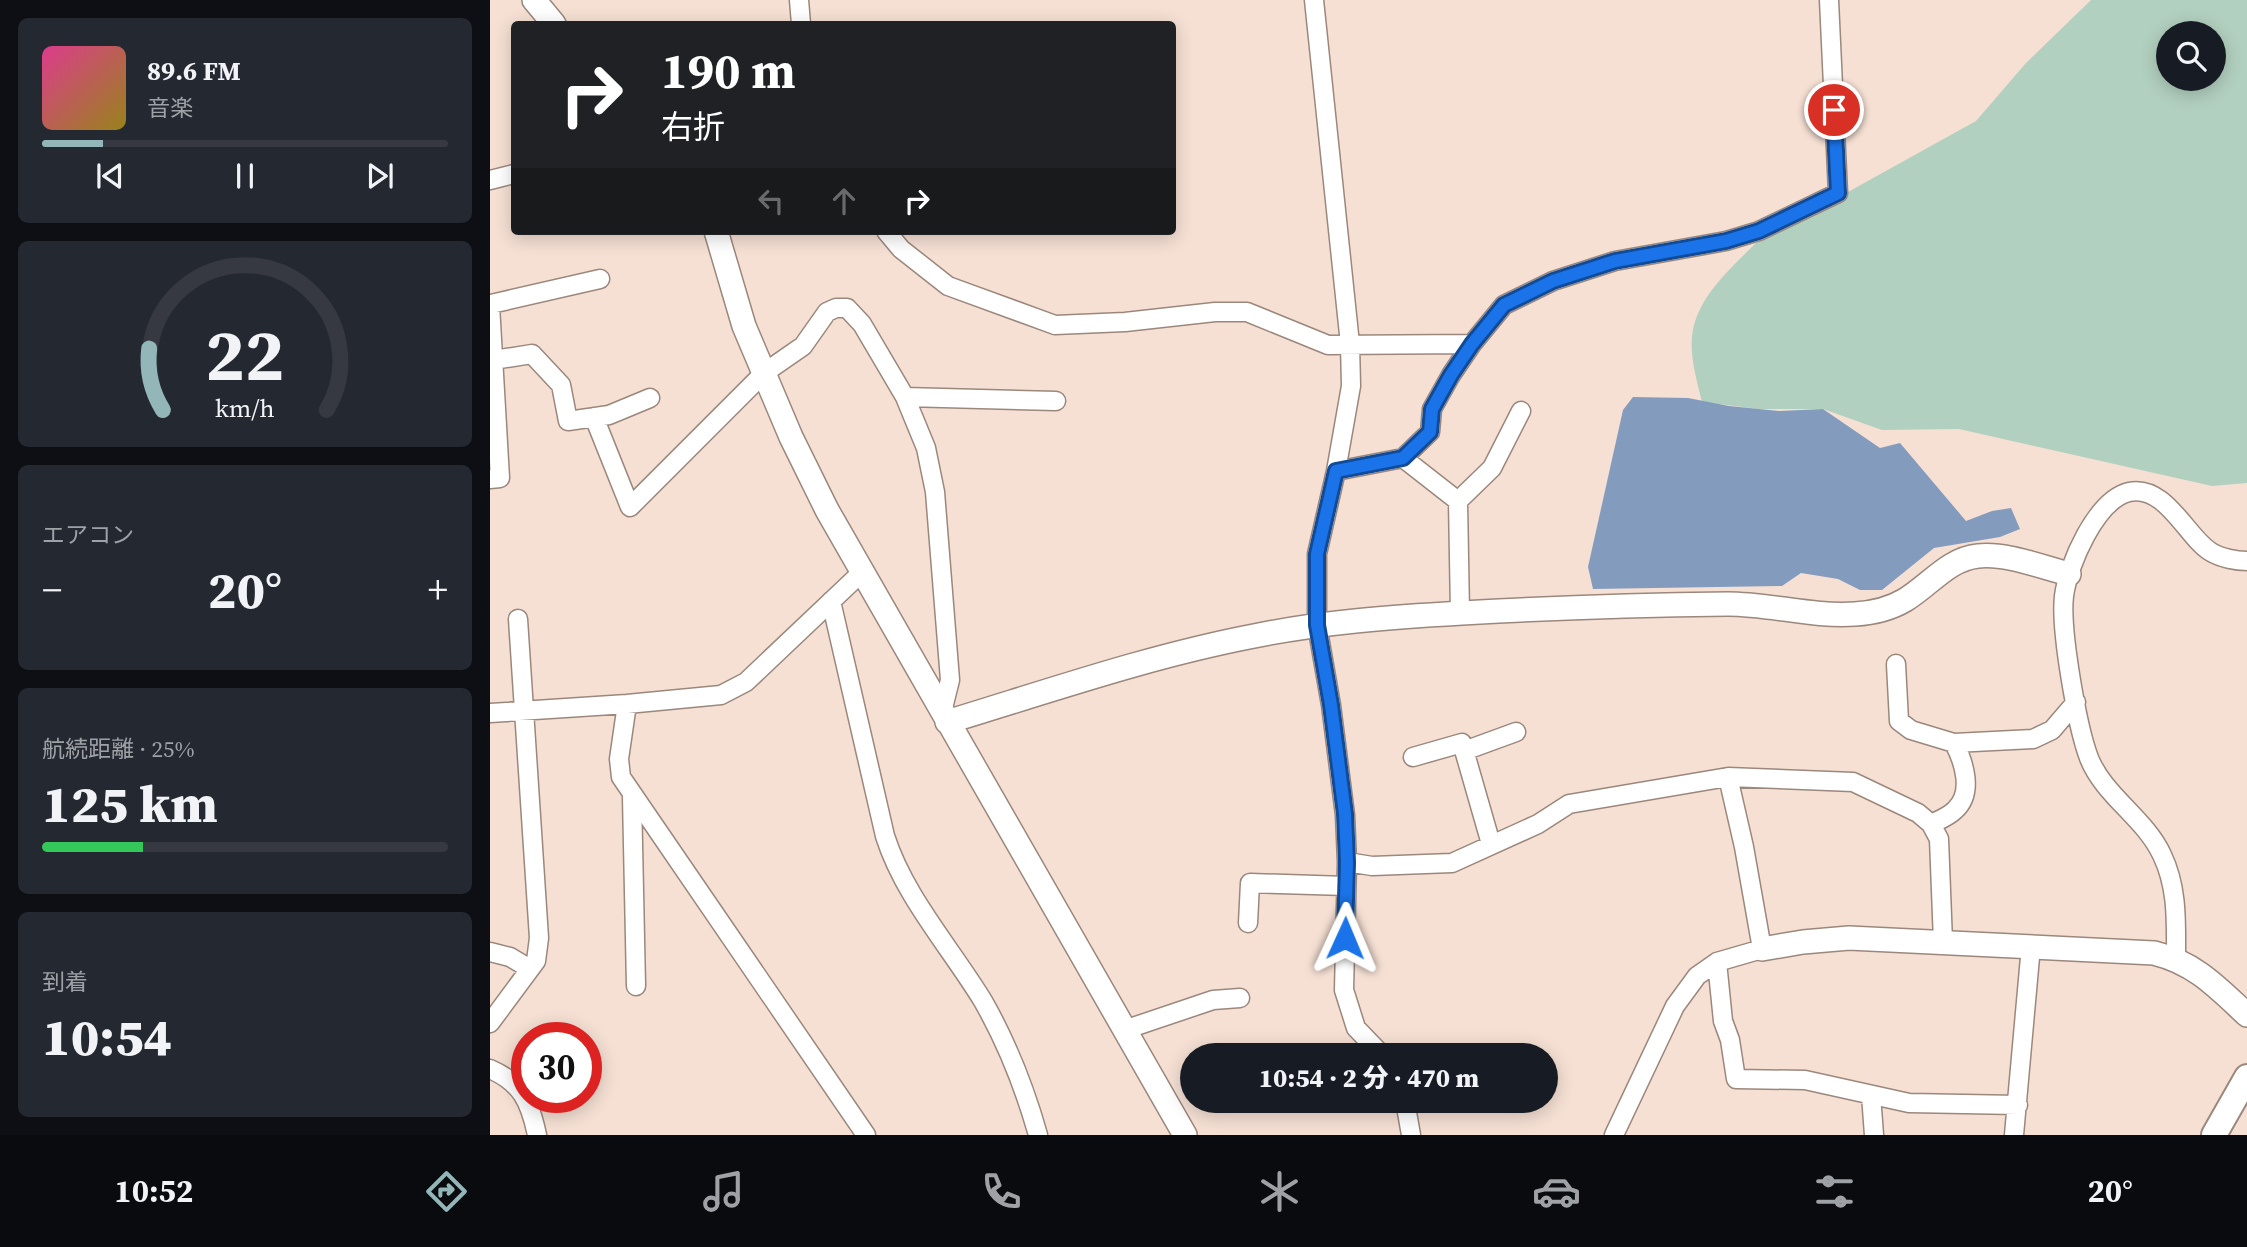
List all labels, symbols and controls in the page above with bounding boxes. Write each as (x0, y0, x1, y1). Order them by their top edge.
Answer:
map controls (2156, 21, 2226, 91)
button: search (2156, 21, 2226, 91)
text: 190 m (661, 37, 796, 104)
icon: right (546, 49, 637, 140)
text: 89.6 FM (147, 53, 241, 89)
pin (1804, 80, 1864, 140)
icon: arrive (1815, 91, 1853, 129)
text: 音楽 (147, 92, 193, 124)
text: 右折 (661, 105, 725, 149)
icon: previous (91, 157, 129, 195)
icon: pause (226, 157, 264, 195)
icon: next (361, 157, 399, 195)
icon: left (752, 182, 790, 220)
icon: ahead (825, 182, 863, 220)
icon: right (898, 182, 936, 220)
text: 22 (206, 306, 284, 405)
text: km/h (215, 391, 275, 425)
text: エアコン (42, 519, 134, 551)
text: 20° (208, 554, 282, 625)
text: − (42, 564, 62, 616)
text: + (428, 564, 448, 616)
text: 航続距離 · 25% (42, 733, 195, 765)
text: 125 km (42, 768, 218, 839)
position arrow (1308, 901, 1382, 975)
text: 到着 (42, 966, 88, 998)
text: 10:54 (42, 1001, 172, 1072)
speed limit sign: 30 (511, 1022, 602, 1113)
text: 10:54 · 2 分 · 470 m (1259, 1060, 1479, 1096)
icon: directions (422, 1167, 471, 1216)
icon: music (699, 1167, 748, 1216)
icon: phone (977, 1167, 1026, 1216)
icon: climate (1255, 1167, 1304, 1216)
icon: car (1532, 1167, 1581, 1216)
icon: filters (1810, 1167, 1859, 1216)
text: 10:52 (114, 1169, 193, 1213)
text: 20° (2087, 1169, 2133, 1213)

